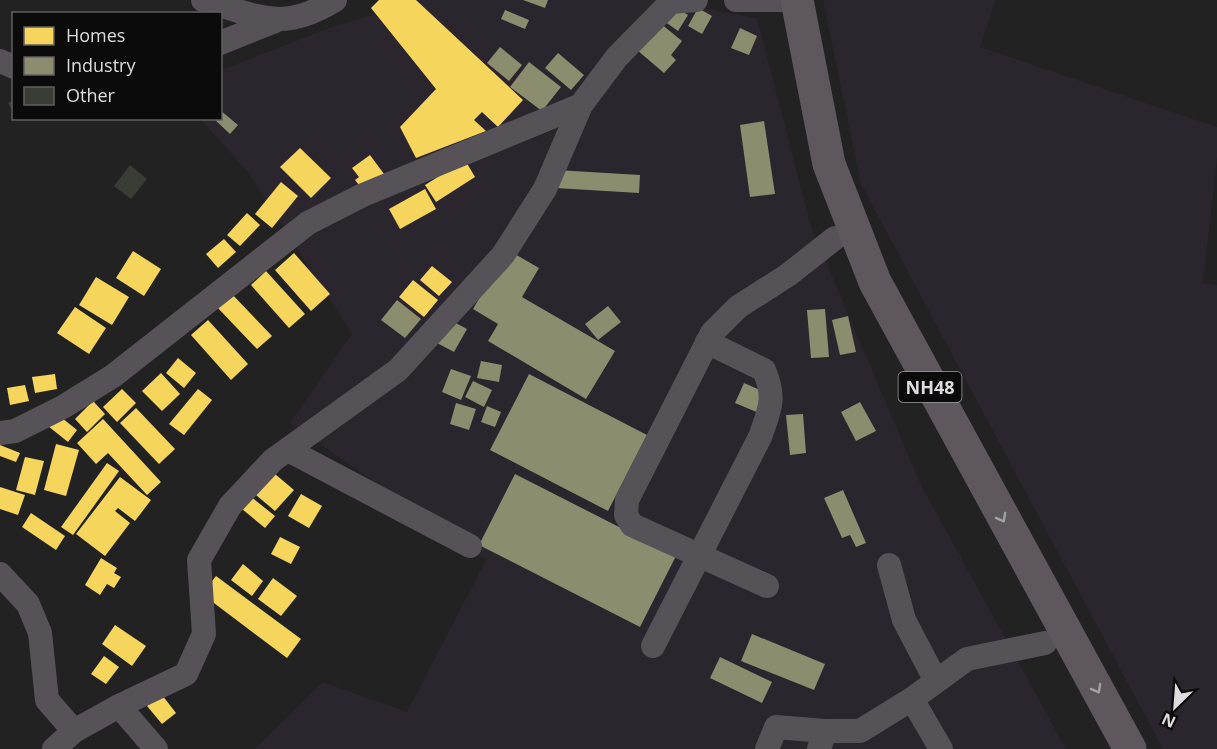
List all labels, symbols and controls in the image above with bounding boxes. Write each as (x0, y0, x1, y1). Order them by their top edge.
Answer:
legend (12, 12, 222, 120)
text: Homes (66, 23, 125, 47)
text: Industry (66, 53, 136, 77)
text: Other (66, 83, 116, 107)
road number: NH48 (898, 372, 962, 402)
one-way arrow (995, 512, 1007, 523)
north arrow (1145, 677, 1205, 737)
one-way arrow (1090, 683, 1101, 693)
text: N (1158, 708, 1179, 733)

